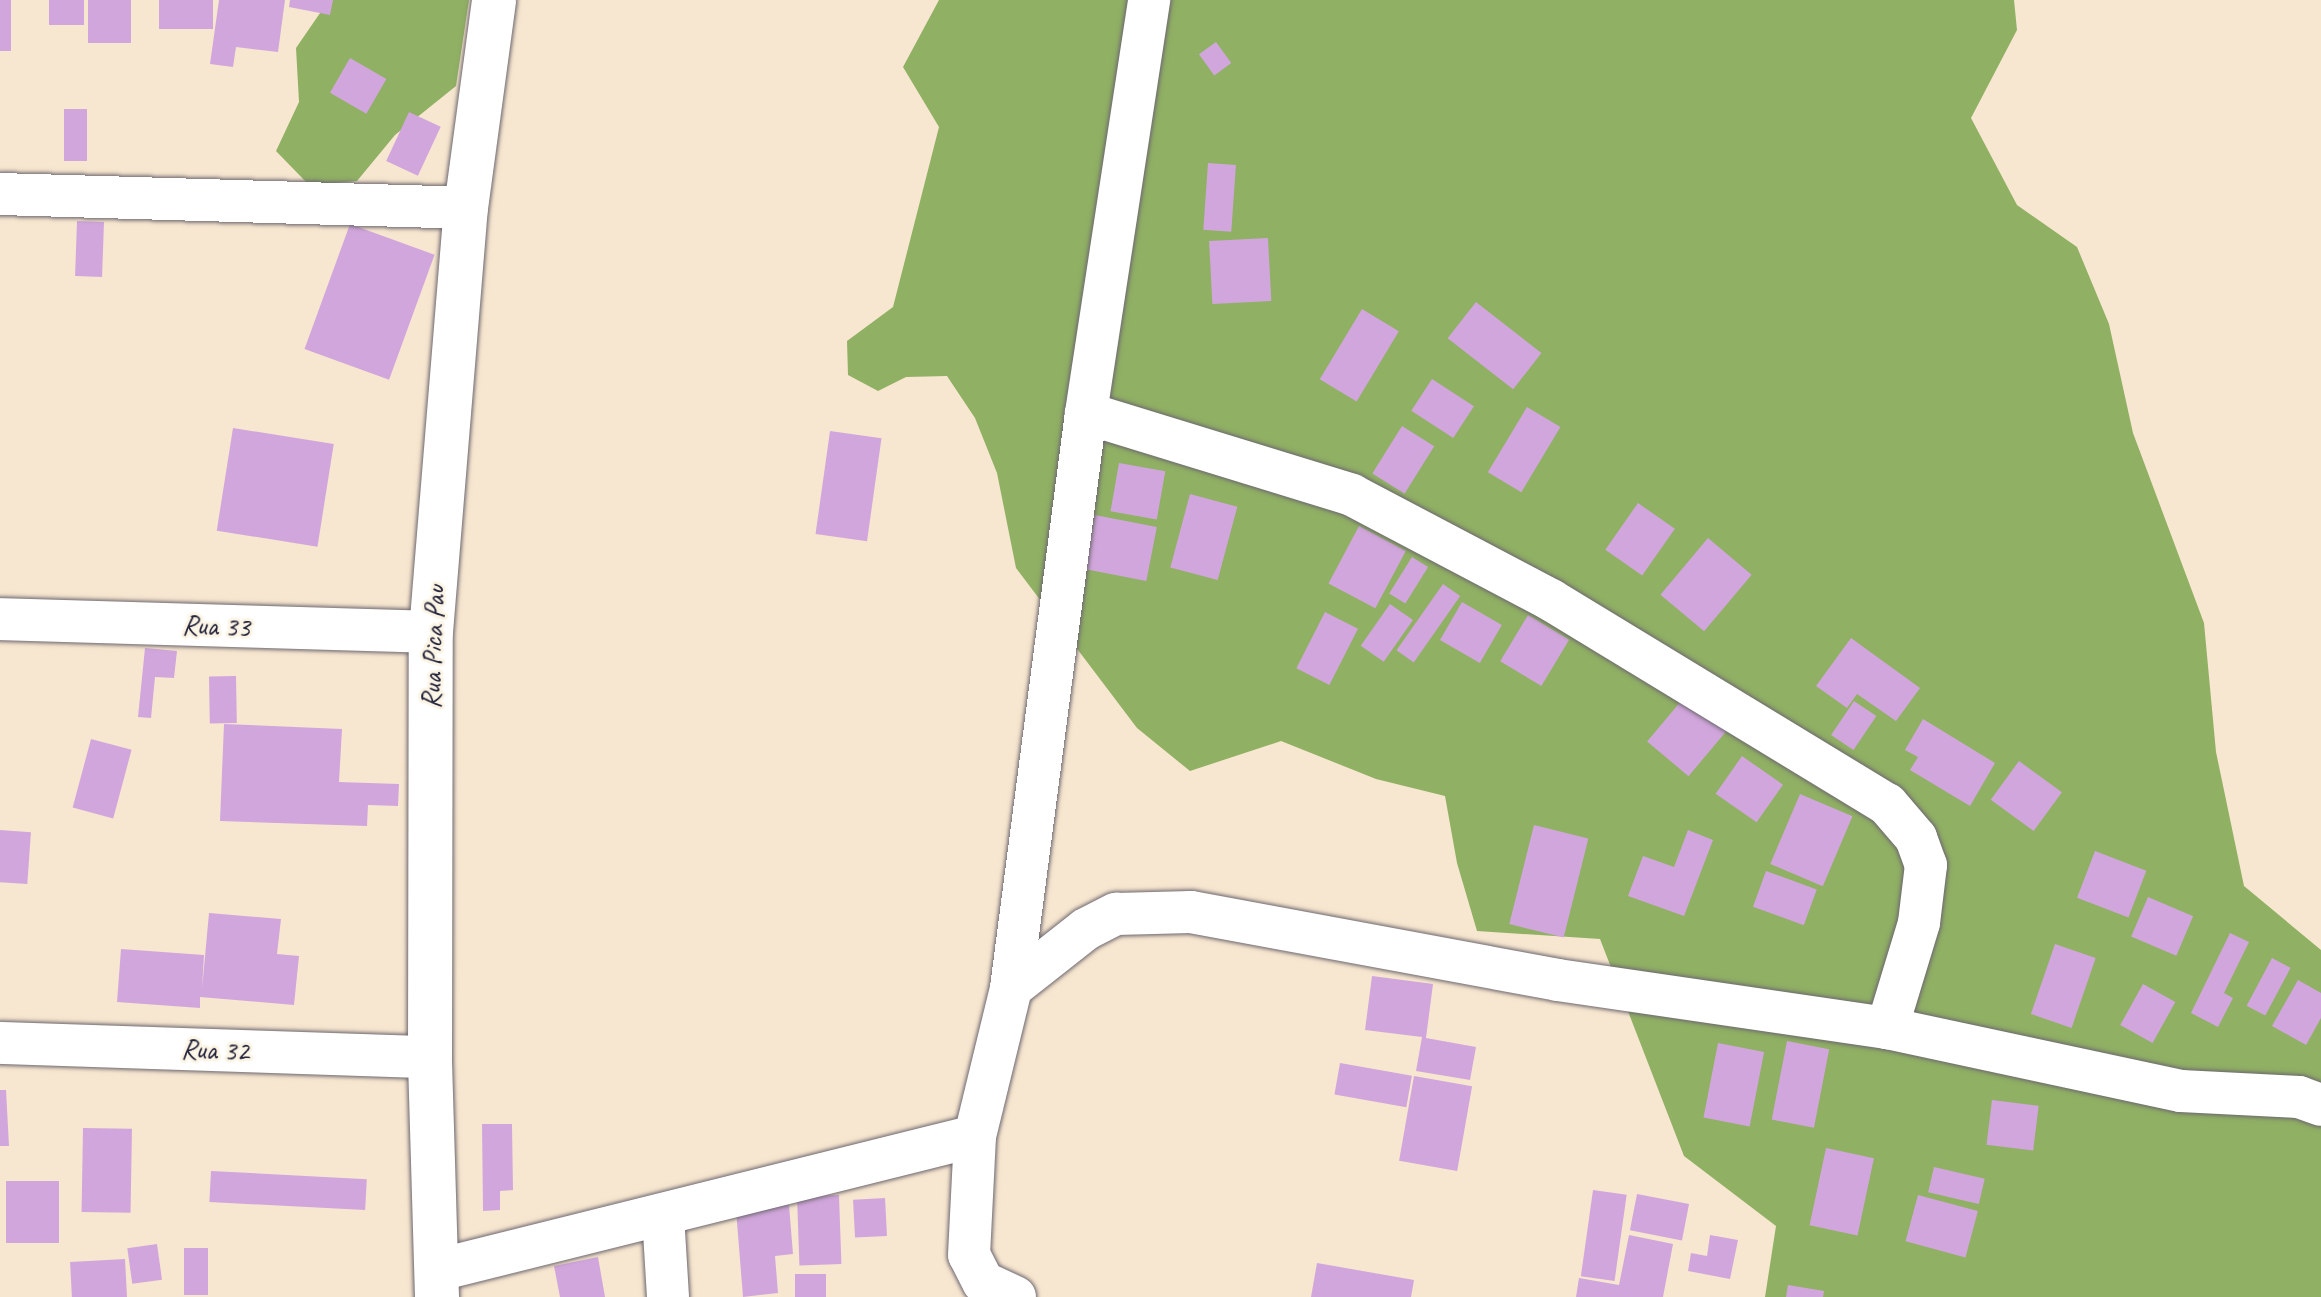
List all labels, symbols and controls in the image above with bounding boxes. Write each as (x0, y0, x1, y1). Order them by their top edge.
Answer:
street label: Rua Pica Pau (414, 585, 452, 709)
street label: Rua 33 (182, 608, 250, 644)
street label: Rua 32 (181, 1032, 249, 1068)

